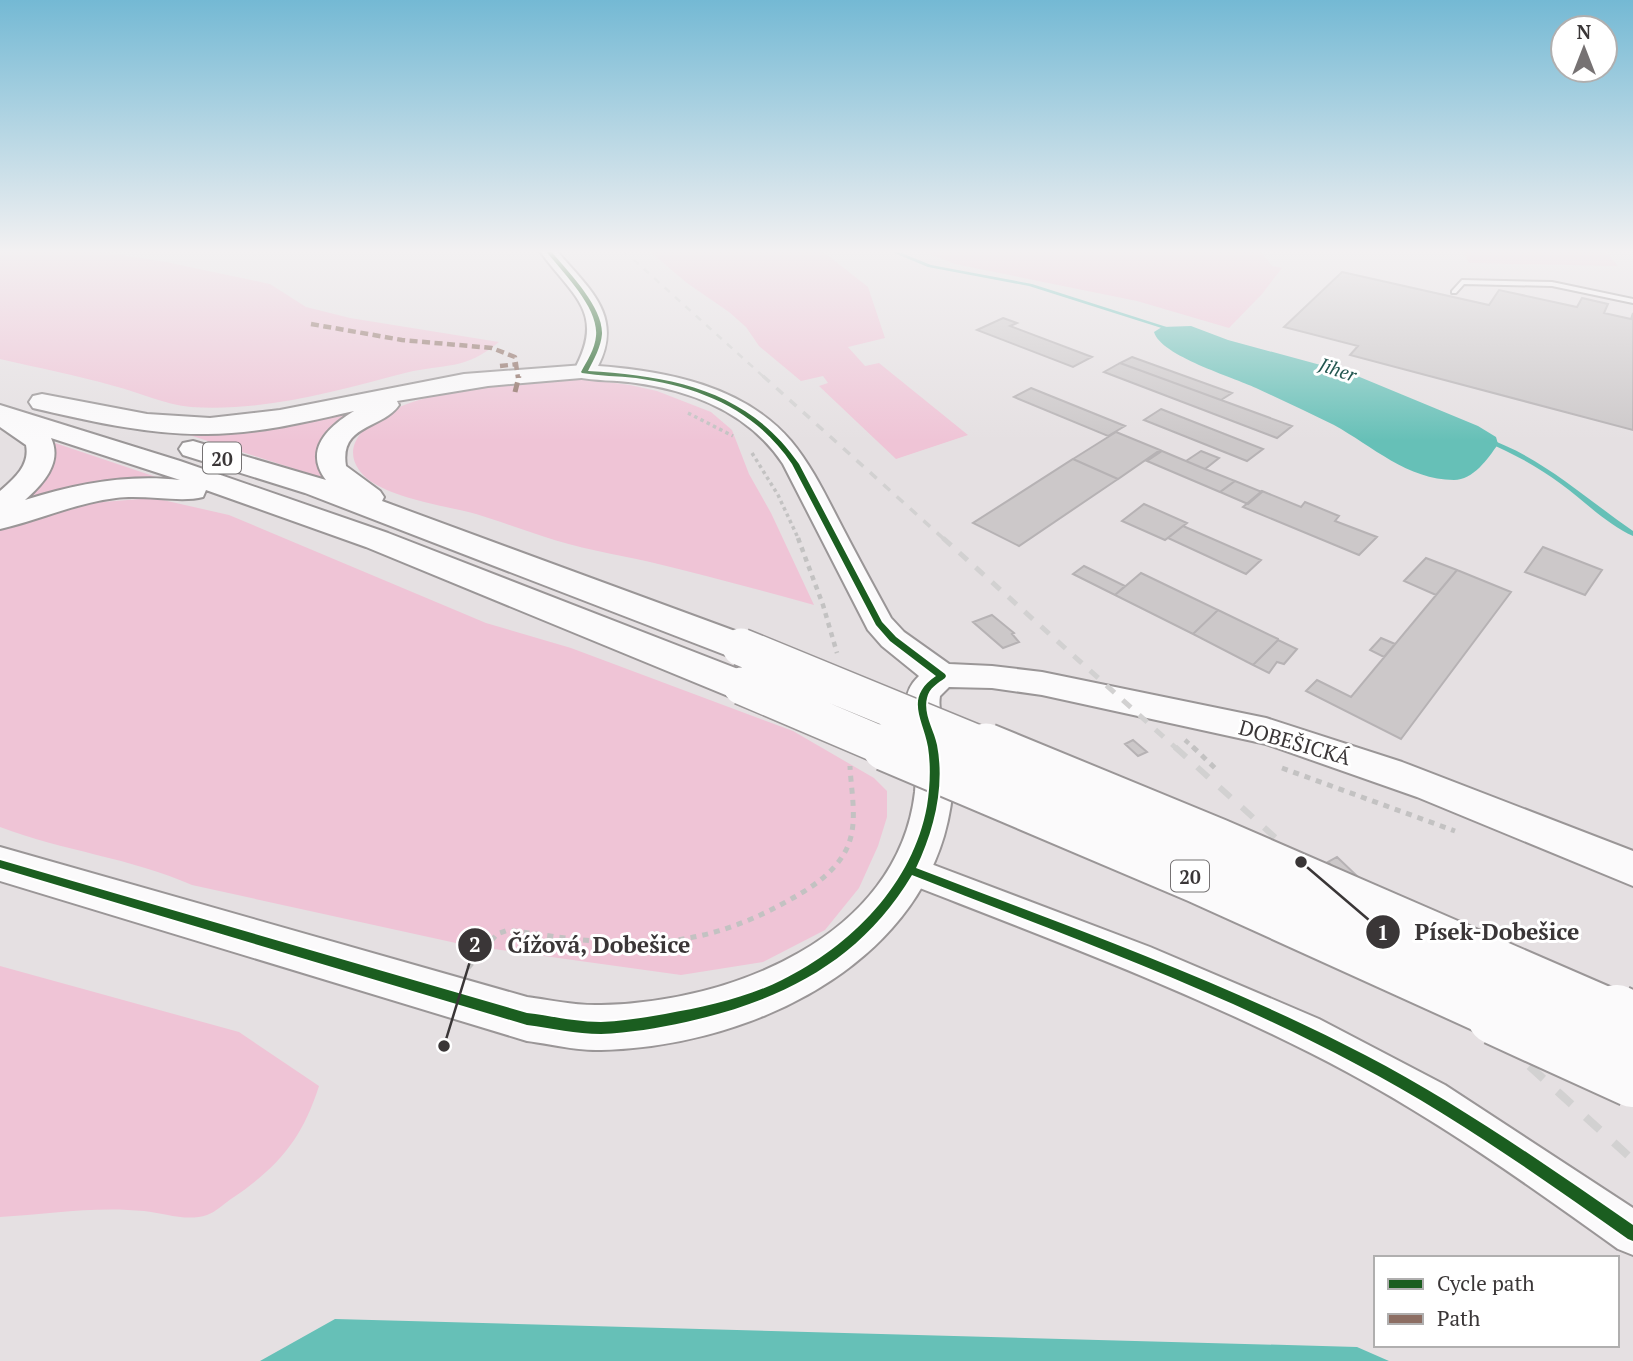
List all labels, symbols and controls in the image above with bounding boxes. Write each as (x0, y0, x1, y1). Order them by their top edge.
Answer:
north arrow (1549, 14, 1619, 84)
text: N (1577, 19, 1592, 44)
water label: Jiher (1315, 351, 1361, 387)
road number: 20 (203, 442, 241, 474)
street label: DOBEŠICKÁ (1236, 713, 1355, 772)
road number: 20 (1171, 860, 1209, 891)
callout: Písek-Dobešice (1366, 910, 1594, 954)
text: Písek-Dobešice (1415, 916, 1579, 947)
text: 1 (1377, 918, 1389, 946)
callout: Čížová, Dobešice (458, 923, 704, 967)
text: Čížová, Dobešice (508, 929, 690, 960)
text: 2 (469, 930, 481, 958)
legend (1374, 1256, 1619, 1347)
text: Cycle path (1437, 1269, 1535, 1297)
text: Path (1437, 1304, 1480, 1332)

